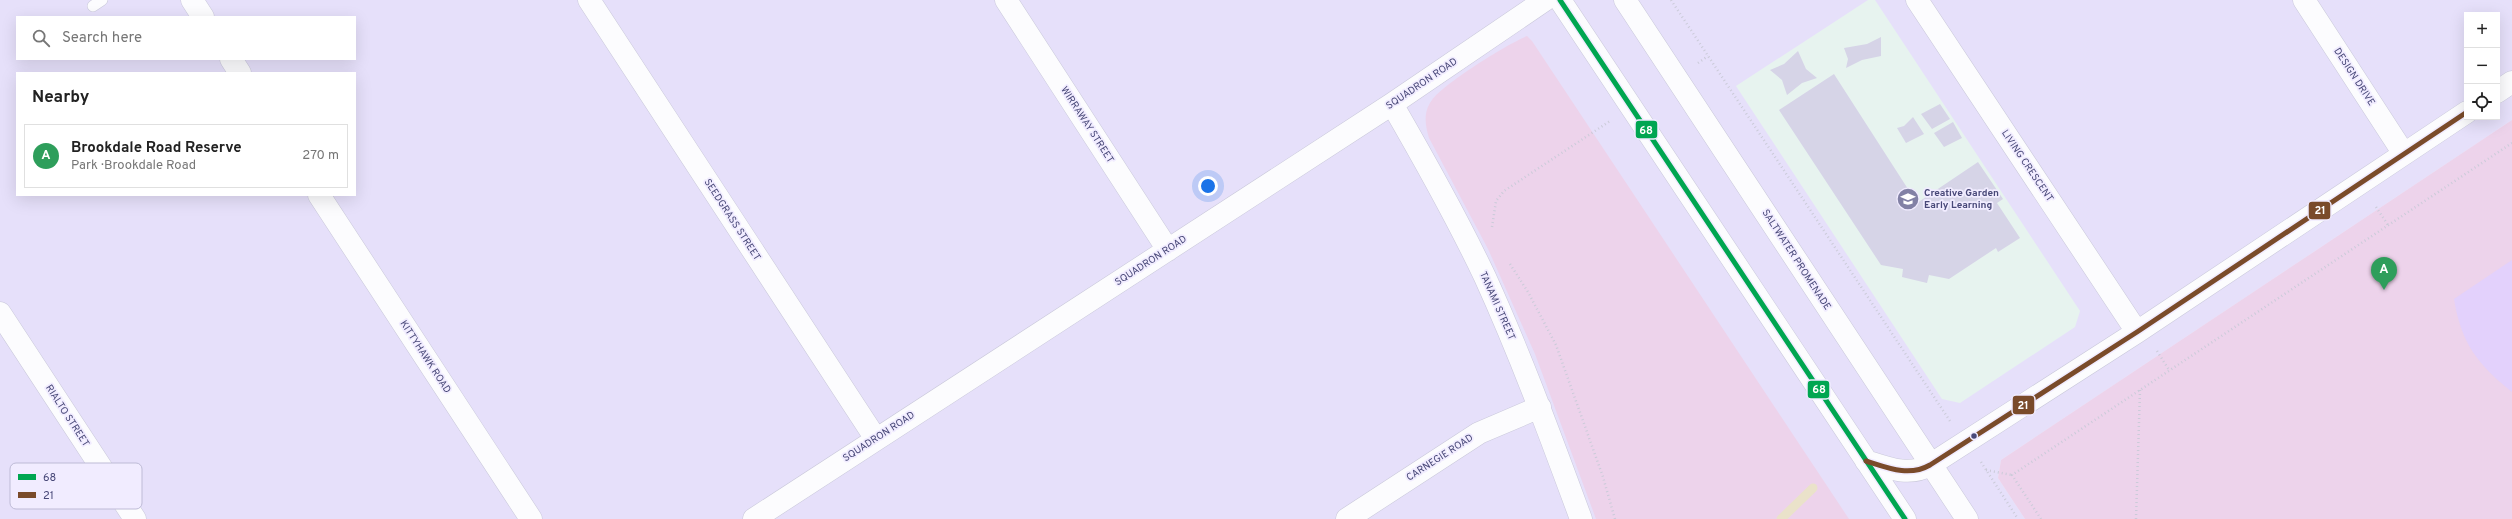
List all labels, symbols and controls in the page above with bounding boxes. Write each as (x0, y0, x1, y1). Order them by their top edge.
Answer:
map controls (2464, 12, 2500, 120)
button: + (2464, 12, 2500, 48)
search box (16, 16, 356, 60)
icon: search (30, 27, 52, 49)
text: Search here (62, 29, 142, 48)
street label: DESIGN DRIVE (2330, 46, 2378, 108)
button: − (2464, 48, 2500, 84)
street label: SQUADRON ROAD (1384, 55, 1460, 113)
street label: WIRRAWAY STREET (1057, 84, 1117, 166)
button: locate (2464, 84, 2500, 120)
text: Nearby (32, 87, 89, 109)
line badge: 68 (1635, 120, 1658, 139)
text: 68 (1639, 124, 1653, 138)
street label: LIVING CRESCENT (1998, 128, 2056, 205)
text: Brookdale Road Reserve (71, 139, 242, 158)
text: A (41, 148, 51, 164)
text: 270 m (302, 148, 339, 164)
text: Park · Brookdale Road (71, 158, 196, 174)
your location (1198, 176, 1218, 196)
street label: SEEDGRASS STREET (701, 177, 763, 263)
school or university icon: Creative Garden Early Learning (1895, 186, 1921, 212)
place label: Creative Garden Early Learning (1924, 187, 1999, 212)
line badge: 21 (2308, 201, 2331, 220)
text: 21 (2314, 204, 2326, 218)
street label: SALTWATER PROMENADE (1759, 207, 1833, 313)
street label: SQUADRON ROAD (1112, 233, 1190, 289)
pin: A (2371, 257, 2397, 290)
street label: TANAMI STREET (1476, 270, 1518, 343)
street label: KITTYHAWK ROAD (397, 318, 454, 396)
line badge: 68 (1807, 380, 1830, 399)
street label: RIALTO STREET (42, 382, 92, 450)
text: 68 (1812, 383, 1826, 397)
line badge: 21 (2012, 395, 2035, 415)
text: 21 (2017, 399, 2029, 413)
street label: SQUADRON ROAD (840, 409, 918, 465)
street label: CARNEGIE ROAD (1404, 431, 1476, 484)
unlabelled marker (1969, 431, 1979, 441)
legend (10, 463, 142, 509)
text: 68 (43, 471, 56, 485)
text: 21 (43, 489, 54, 503)

